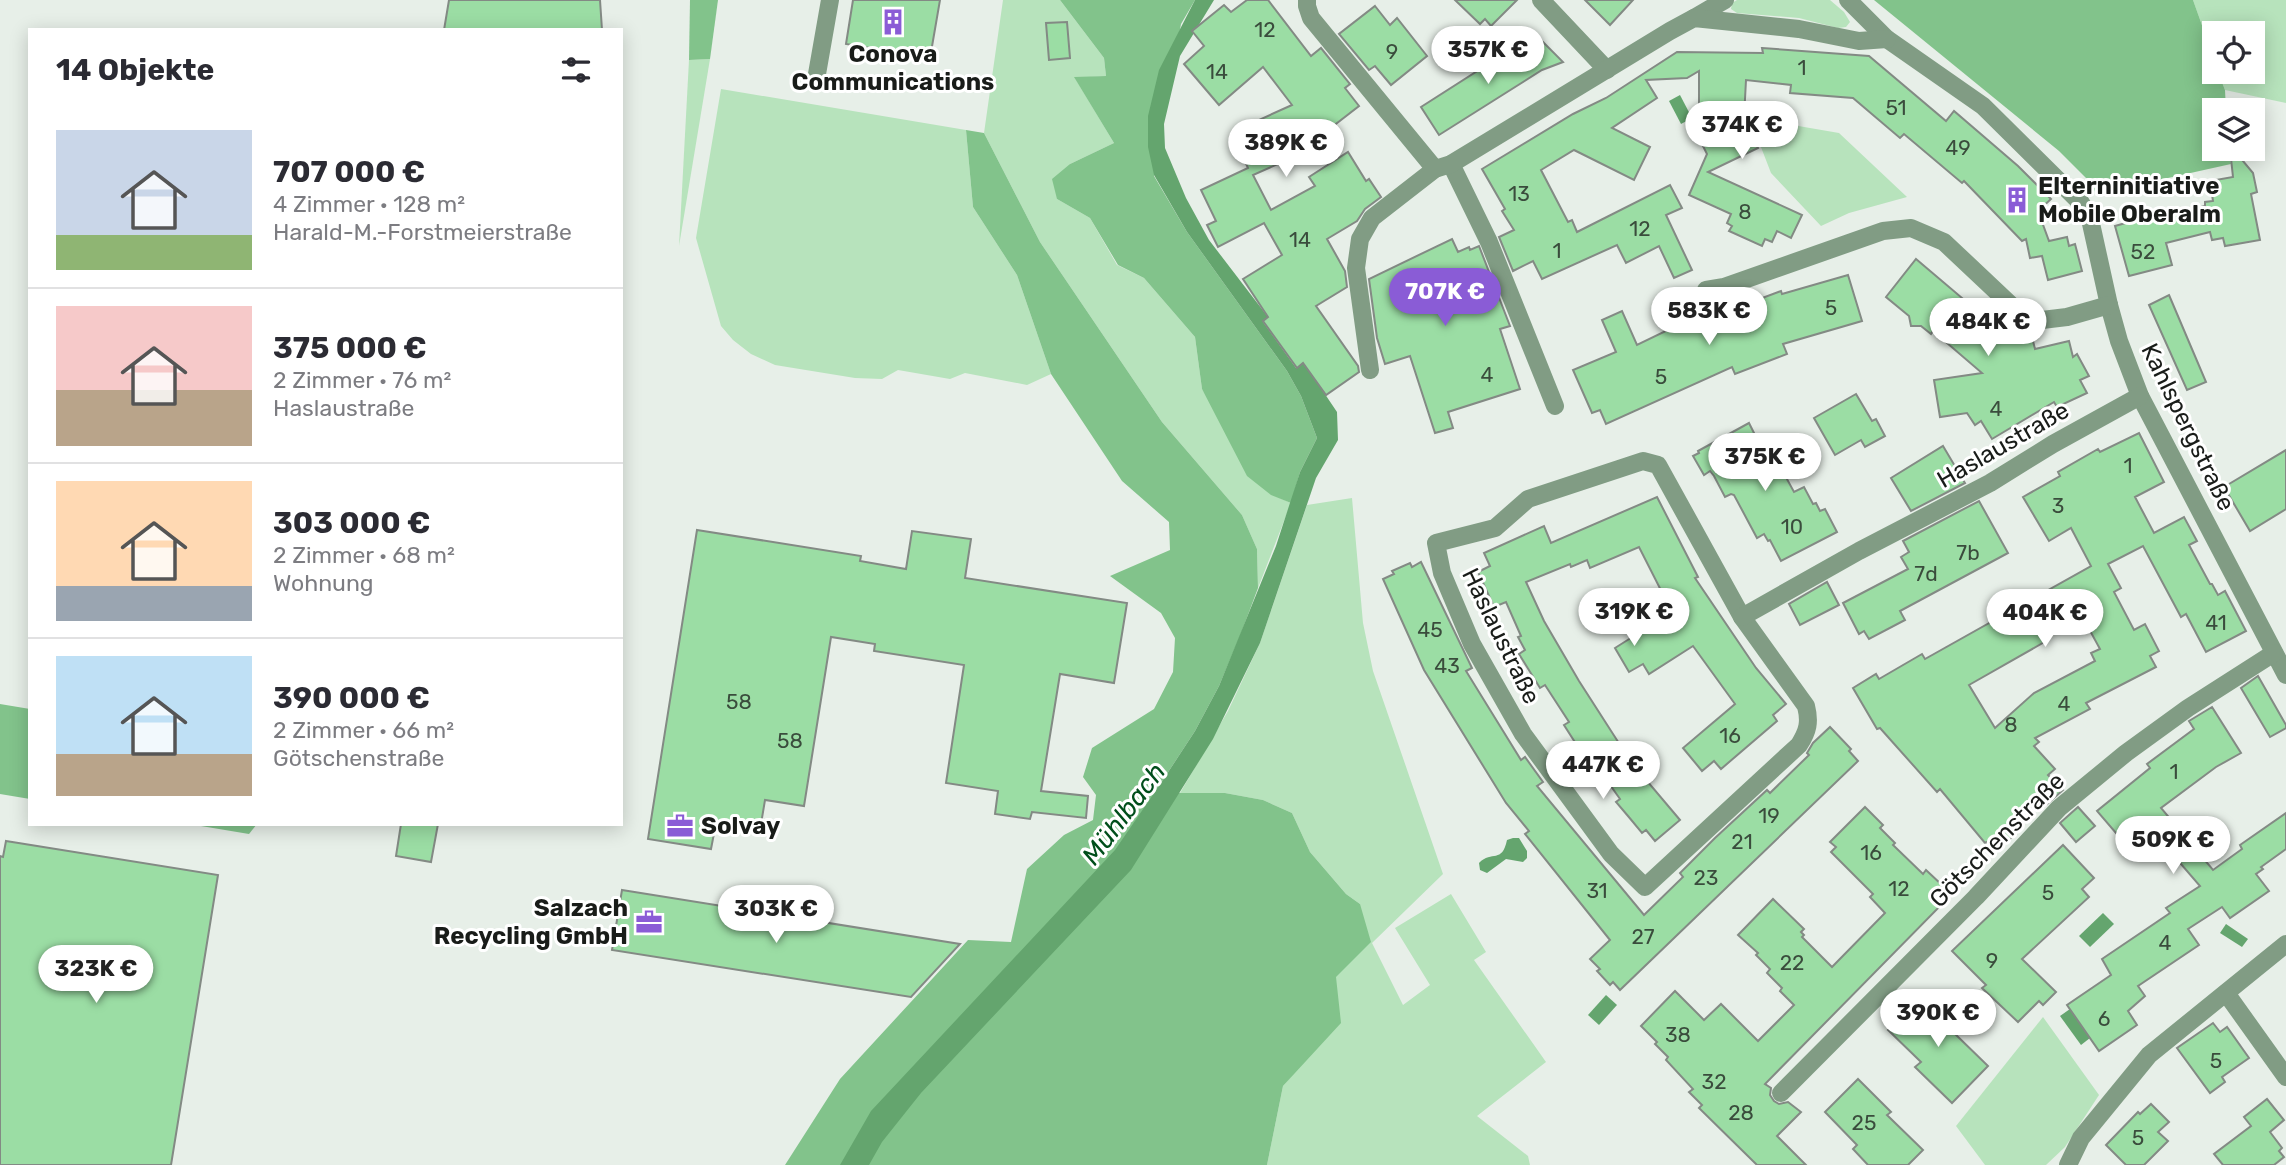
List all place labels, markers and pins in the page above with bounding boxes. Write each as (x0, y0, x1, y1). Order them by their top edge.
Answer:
building icon: Conova Communications (878, 7, 908, 37)
pin: 357K € (1431, 27, 1545, 86)
place label: Conova Communications (792, 40, 994, 96)
pin: 374K € (1685, 102, 1799, 161)
pin: 389K € (1229, 120, 1343, 179)
place label: Elterninitiative Mobile Oberalm (2038, 172, 2221, 228)
building icon: Elterninitiative Mobile Oberalm (2002, 185, 2032, 215)
pin: 707K € (1388, 268, 1502, 328)
pin: 583K € (1652, 288, 1766, 347)
pin: 484K € (1931, 298, 2045, 358)
pin: 375K € (1708, 434, 1822, 493)
pin: 319K € (1577, 588, 1691, 648)
pin: 404K € (1988, 590, 2102, 649)
pin: 447K € (1546, 742, 1660, 801)
office icon: Solvay (665, 811, 695, 841)
place label: Solvay (701, 812, 780, 840)
pin: 509K € (2116, 816, 2230, 876)
pin: 303K € (719, 886, 833, 945)
place label: Salzach Recycling GmbH (434, 894, 628, 950)
office icon: Salzach Recycling GmbH (634, 907, 664, 937)
pin: 323K € (39, 946, 153, 1005)
pin: 390K € (1881, 990, 1995, 1049)

